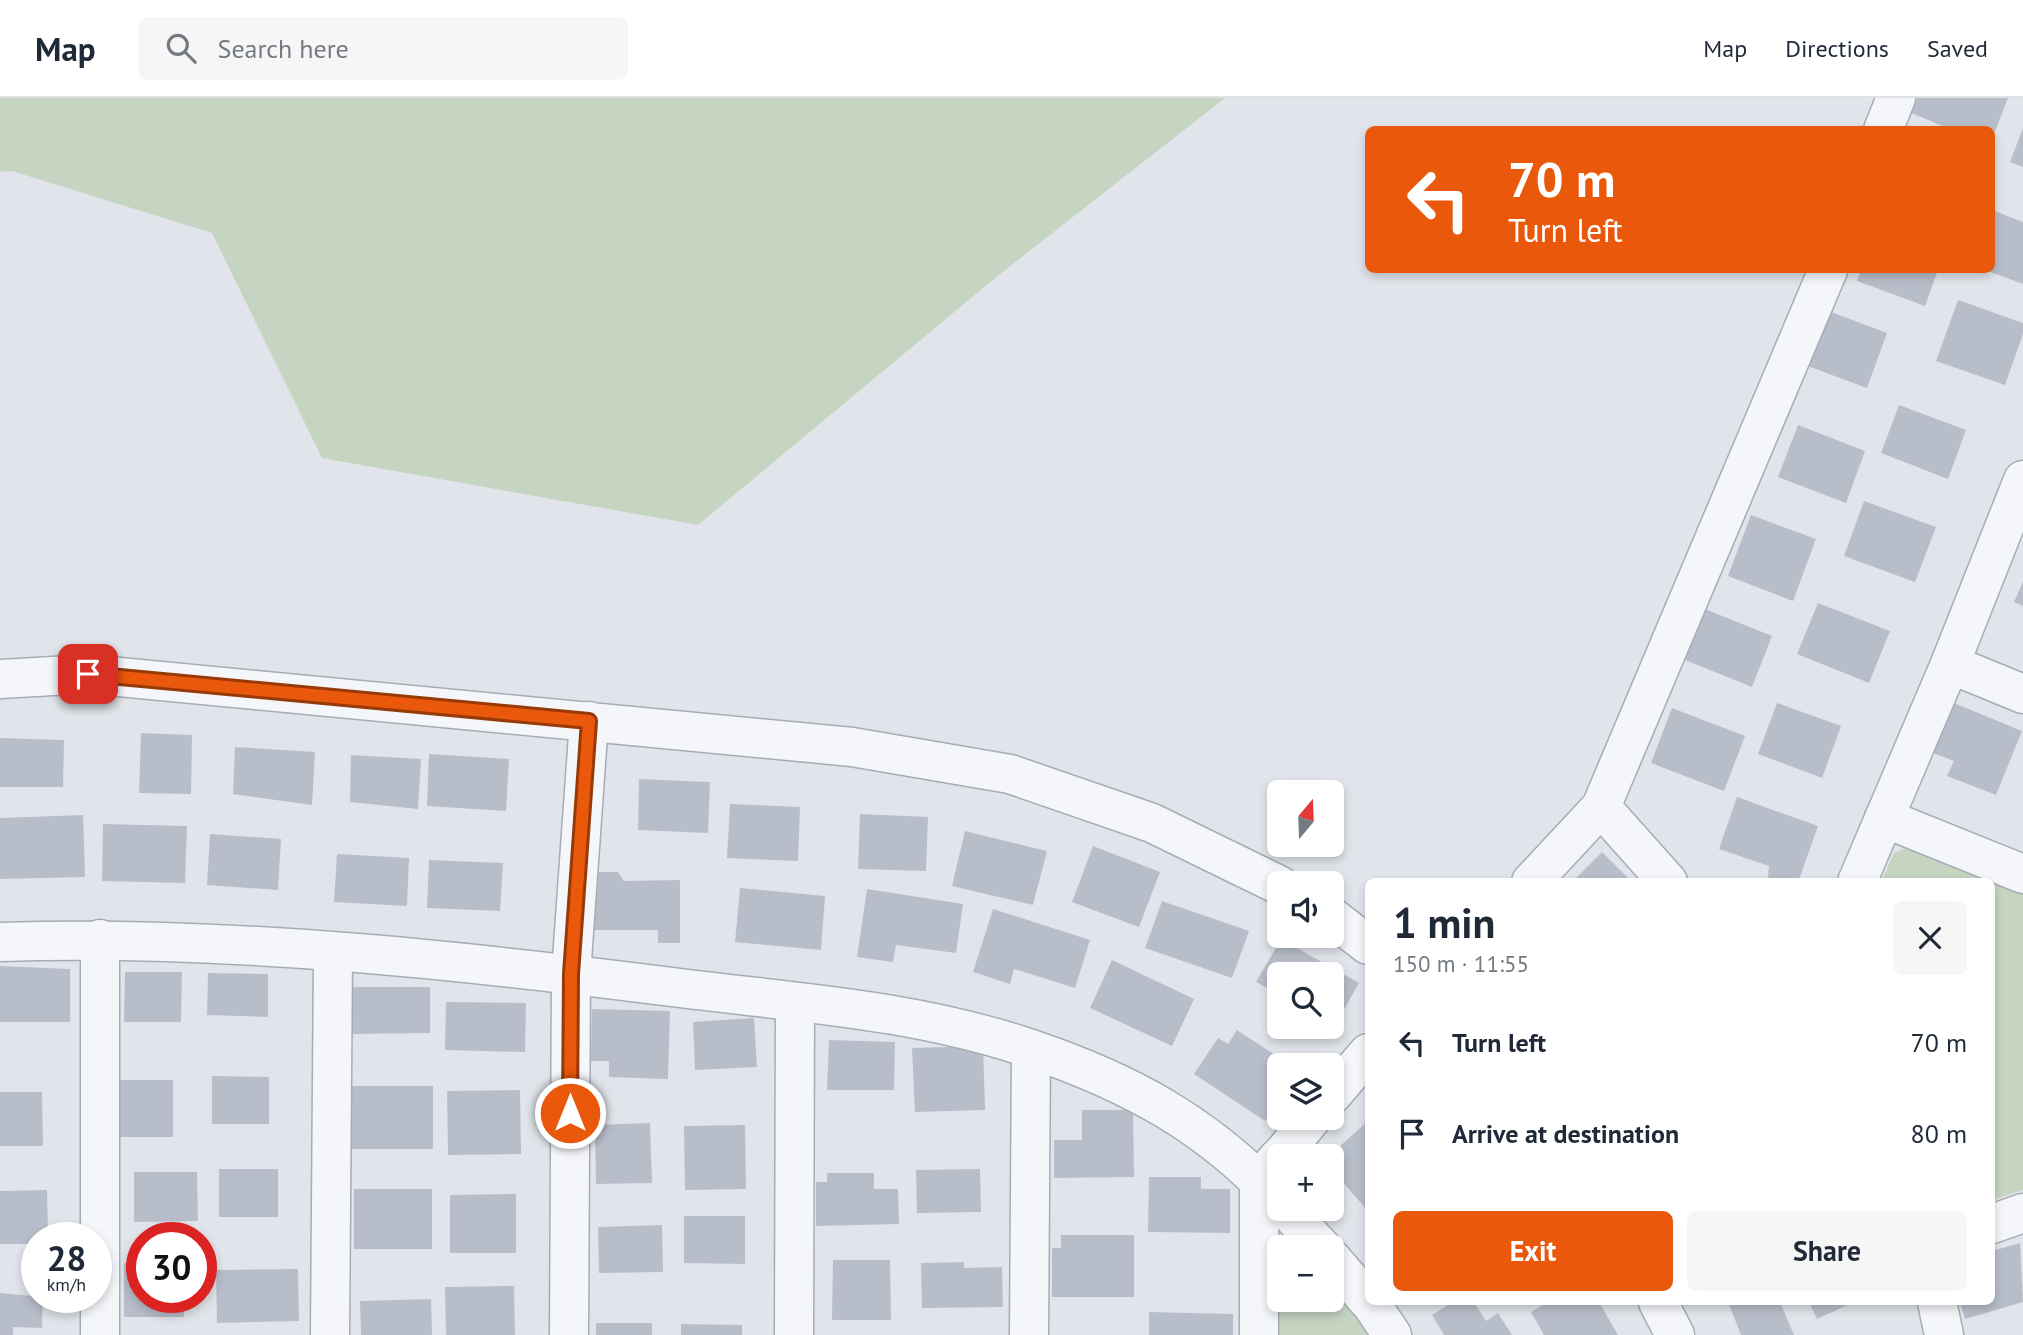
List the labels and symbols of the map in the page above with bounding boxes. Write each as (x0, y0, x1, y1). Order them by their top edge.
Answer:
pin (58, 644, 118, 704)
north arrow (1267, 780, 1344, 858)
position arrow (533, 1076, 607, 1150)
speed limit sign: 30 (126, 1222, 217, 1313)

